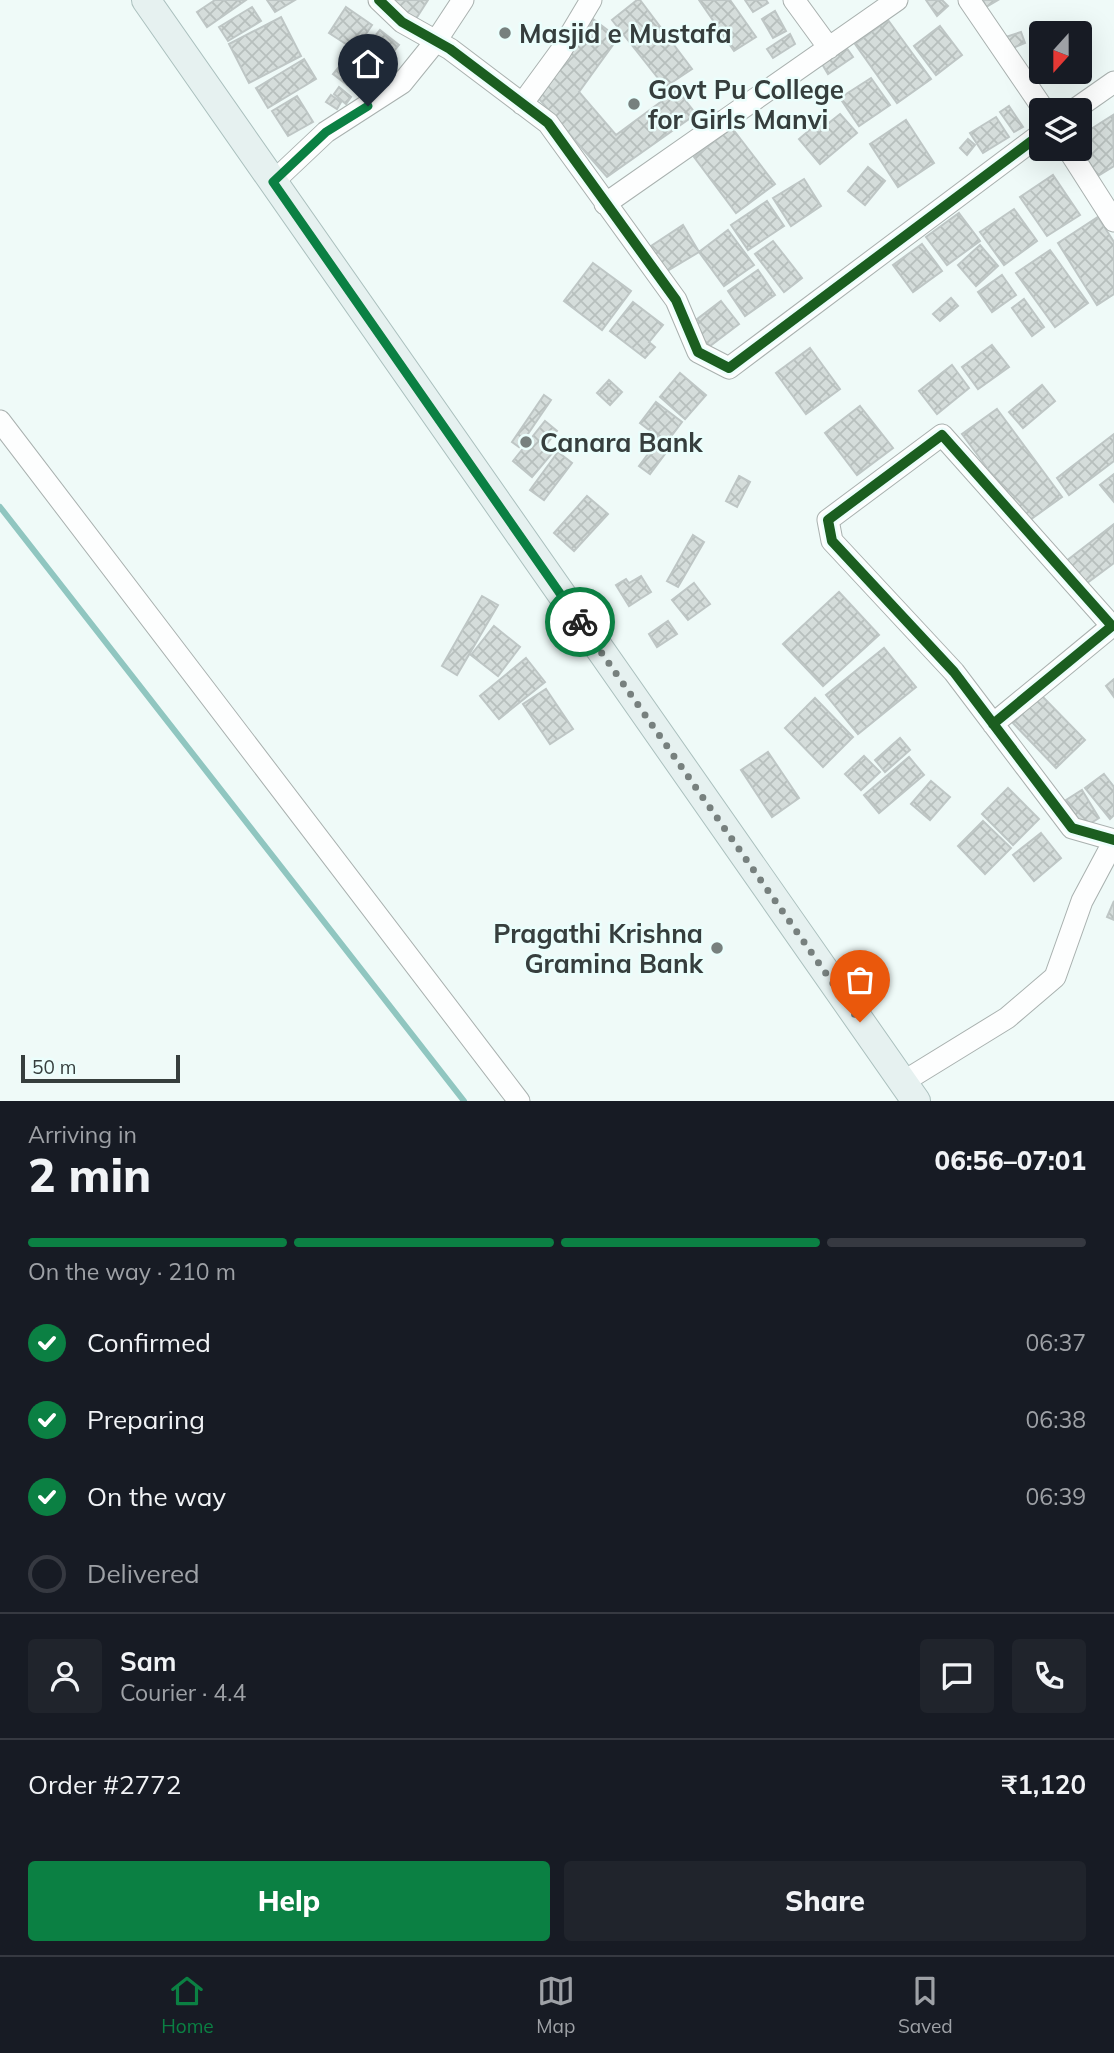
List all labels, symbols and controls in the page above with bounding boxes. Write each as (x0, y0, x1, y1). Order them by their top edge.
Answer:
place label: Masjid e Mustafa (519, 17, 732, 50)
north arrow (1029, 21, 1092, 84)
map controls (1029, 21, 1092, 161)
marker: Masjid e Mustafa (497, 25, 513, 41)
pin (338, 34, 398, 106)
icon: home (349, 45, 387, 83)
place label: Govt Pu College for Girls Manvi (648, 73, 844, 136)
marker: Govt Pu College for Girls Manvi (626, 96, 642, 112)
button: layers (1029, 98, 1092, 161)
place label: Canara Bank (540, 426, 703, 459)
marker: Canara Bank (518, 434, 534, 450)
courier (545, 587, 615, 657)
icon: bike (561, 603, 599, 641)
place label: Pragathi Krishna Gramina Bank (493, 917, 704, 980)
marker: Pragathi Krishna Gramina Bank (709, 940, 725, 956)
pin (830, 950, 890, 1022)
icon: bag (841, 961, 879, 999)
scale bar (21, 1052, 180, 1084)
text: 50 m (32, 1055, 76, 1079)
text: Arriving in (28, 1120, 137, 1149)
text: 06:56–07:01 (935, 1144, 1086, 1177)
text: 2 min (28, 1146, 151, 1204)
text: On the way · 210 m (28, 1257, 236, 1286)
icon: check (28, 1324, 66, 1362)
text: Confirmed (87, 1326, 211, 1359)
text: 06:37 (1026, 1328, 1086, 1357)
icon: check (28, 1401, 66, 1439)
text: Preparing (87, 1403, 205, 1436)
text: 06:38 (1026, 1405, 1086, 1434)
icon: check (28, 1478, 66, 1516)
text: On the way (87, 1480, 226, 1513)
text: 06:39 (1026, 1482, 1086, 1511)
text: Delivered (87, 1557, 200, 1590)
button: person (28, 1639, 102, 1713)
button: chat (920, 1639, 994, 1713)
button: phone (1012, 1639, 1086, 1713)
text: Sam (120, 1645, 176, 1678)
text: Courier · 4.4 (120, 1678, 246, 1707)
text: Order #2772 (28, 1768, 181, 1801)
text: ₹1,120 (1002, 1768, 1086, 1801)
button: Help (28, 1861, 550, 1941)
button: Share (564, 1861, 1086, 1941)
tab: Home (161, 1972, 214, 2038)
tab: Map (536, 1972, 575, 2038)
tab: Saved (898, 1972, 953, 2038)

